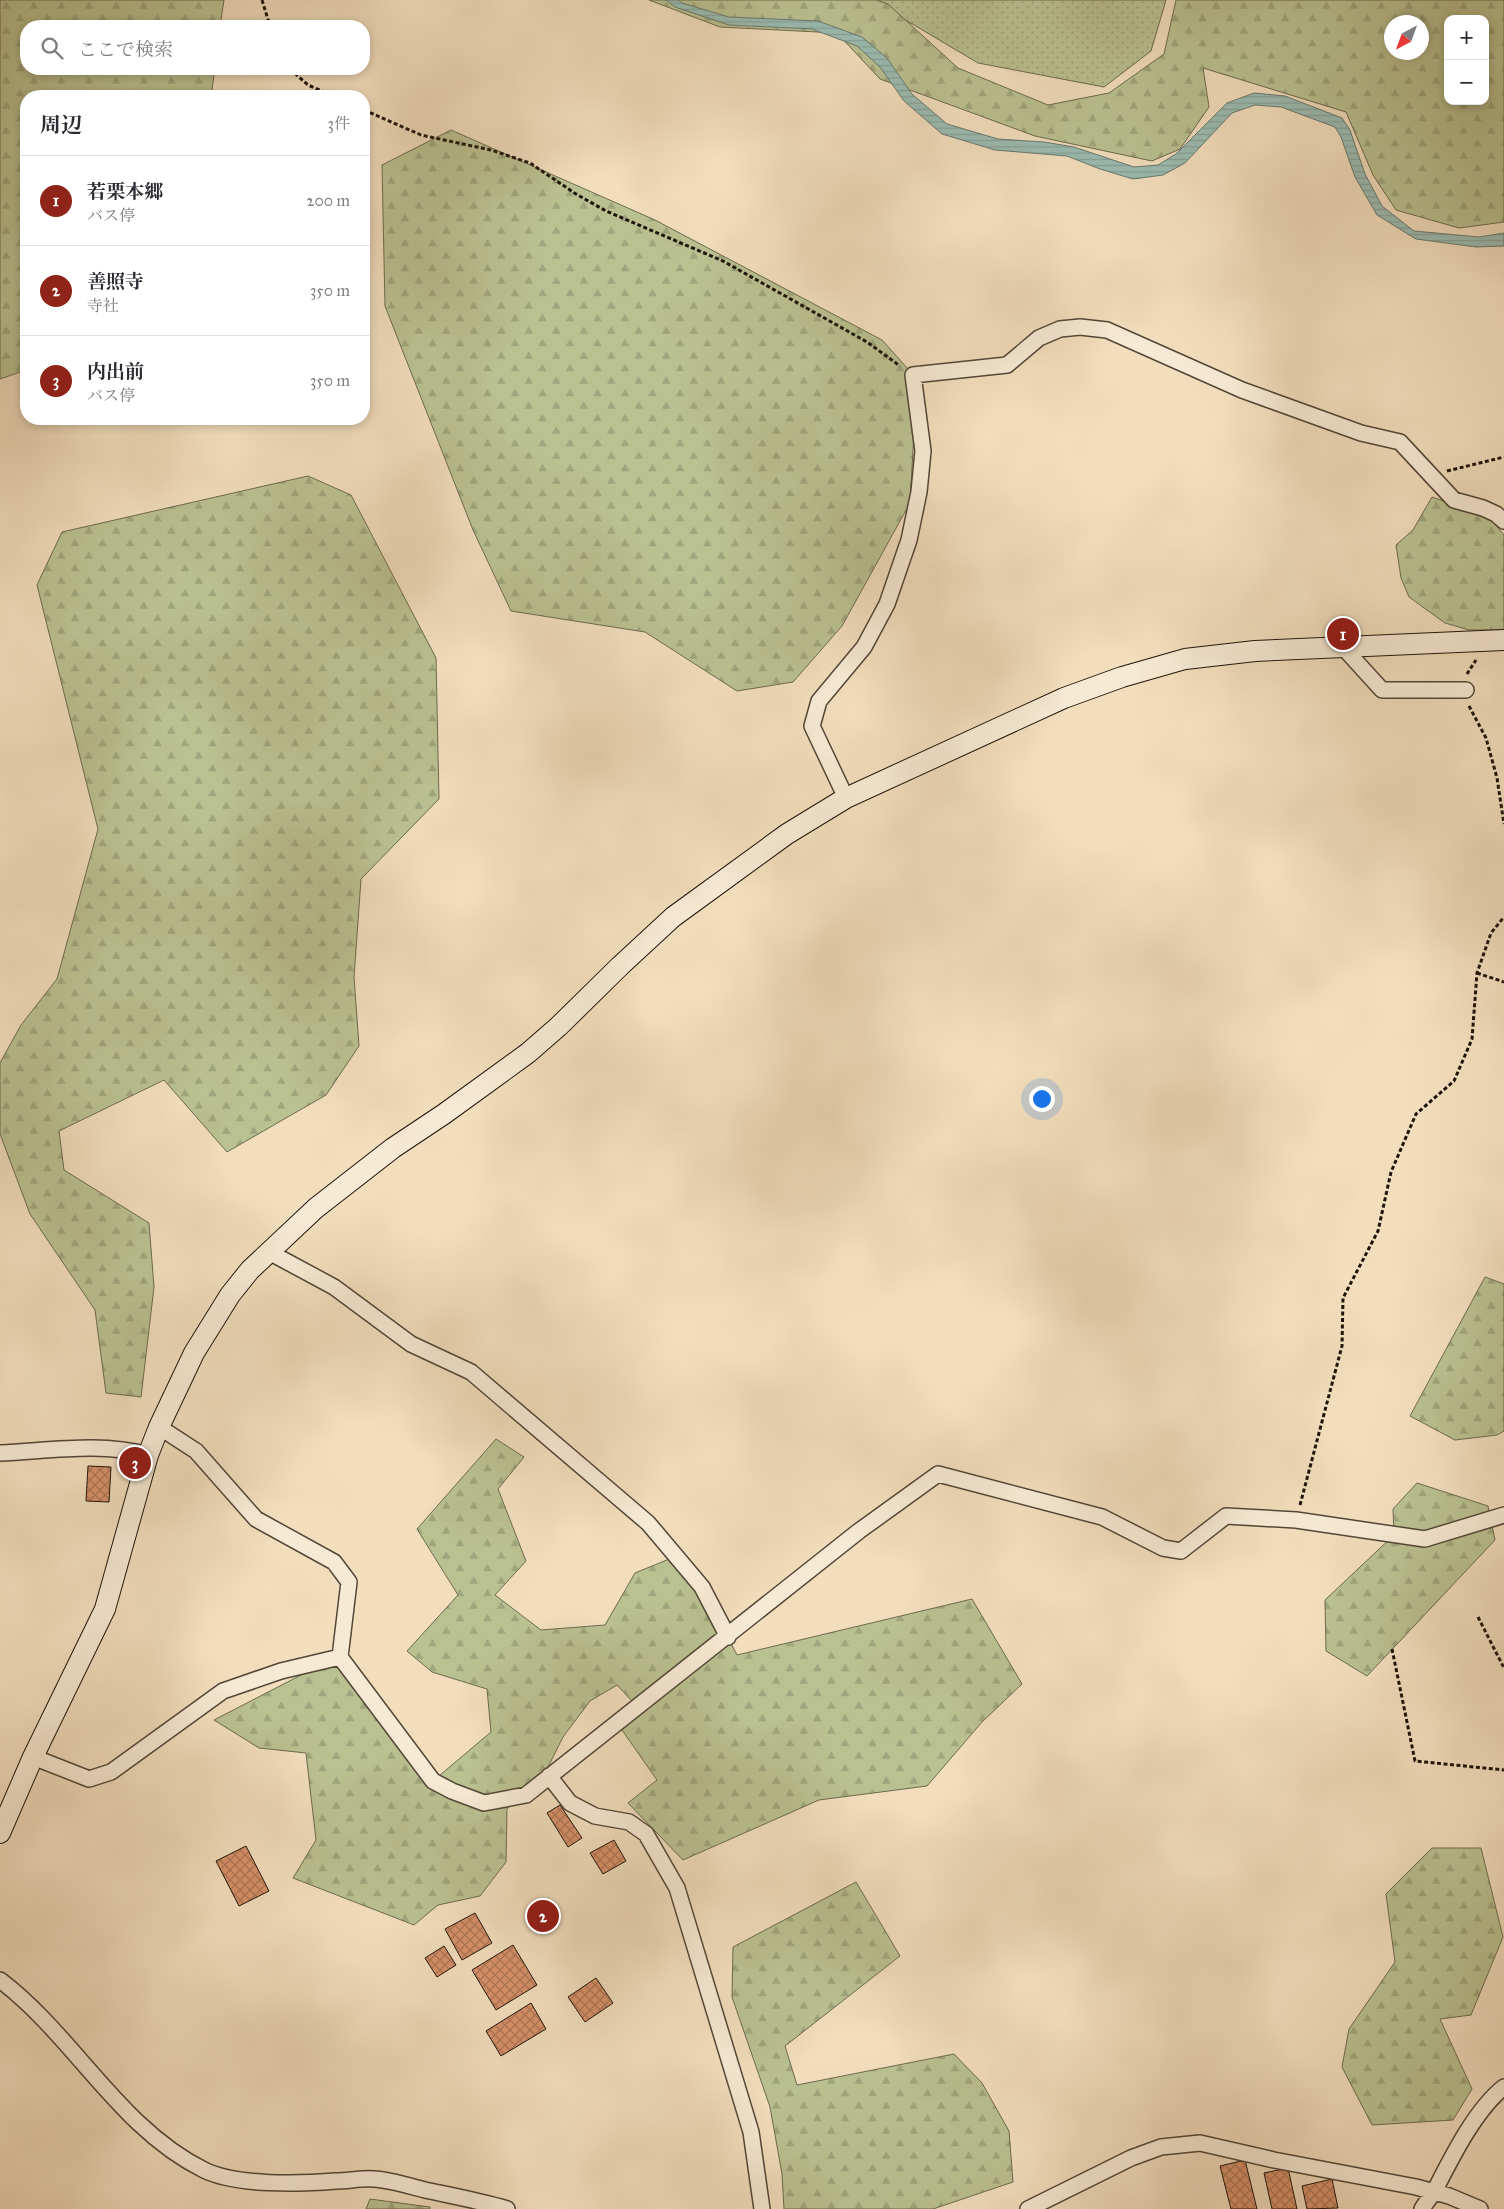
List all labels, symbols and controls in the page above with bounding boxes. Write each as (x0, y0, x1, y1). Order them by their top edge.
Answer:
north arrow (1384, 15, 1429, 60)
map controls (1444, 15, 1489, 105)
button: + (1444, 15, 1489, 60)
search box (20, 20, 370, 75)
icon: search (38, 34, 66, 62)
text: ここで検索 (78, 38, 173, 61)
button: − (1444, 60, 1489, 105)
text: 周辺 (40, 112, 82, 138)
text: 3件 (328, 114, 350, 133)
text: 若栗本郷 (87, 180, 163, 203)
text: 1 (53, 191, 59, 210)
text: 200 m (307, 191, 350, 210)
text: バス停 (87, 206, 135, 225)
text: 善照寺 (87, 270, 144, 293)
text: 2 (52, 281, 60, 300)
text: 350 m (310, 281, 350, 300)
text: 寺社 (87, 296, 119, 315)
text: 内出前 (87, 360, 144, 383)
text: 3 (53, 371, 59, 390)
text: 350 m (310, 371, 350, 390)
text: バス停 (87, 386, 135, 405)
pin: 1 (1327, 615, 1359, 653)
your location (1029, 1086, 1055, 1112)
pin: 3 (119, 1444, 151, 1482)
pin: 2 (527, 1897, 559, 1935)

